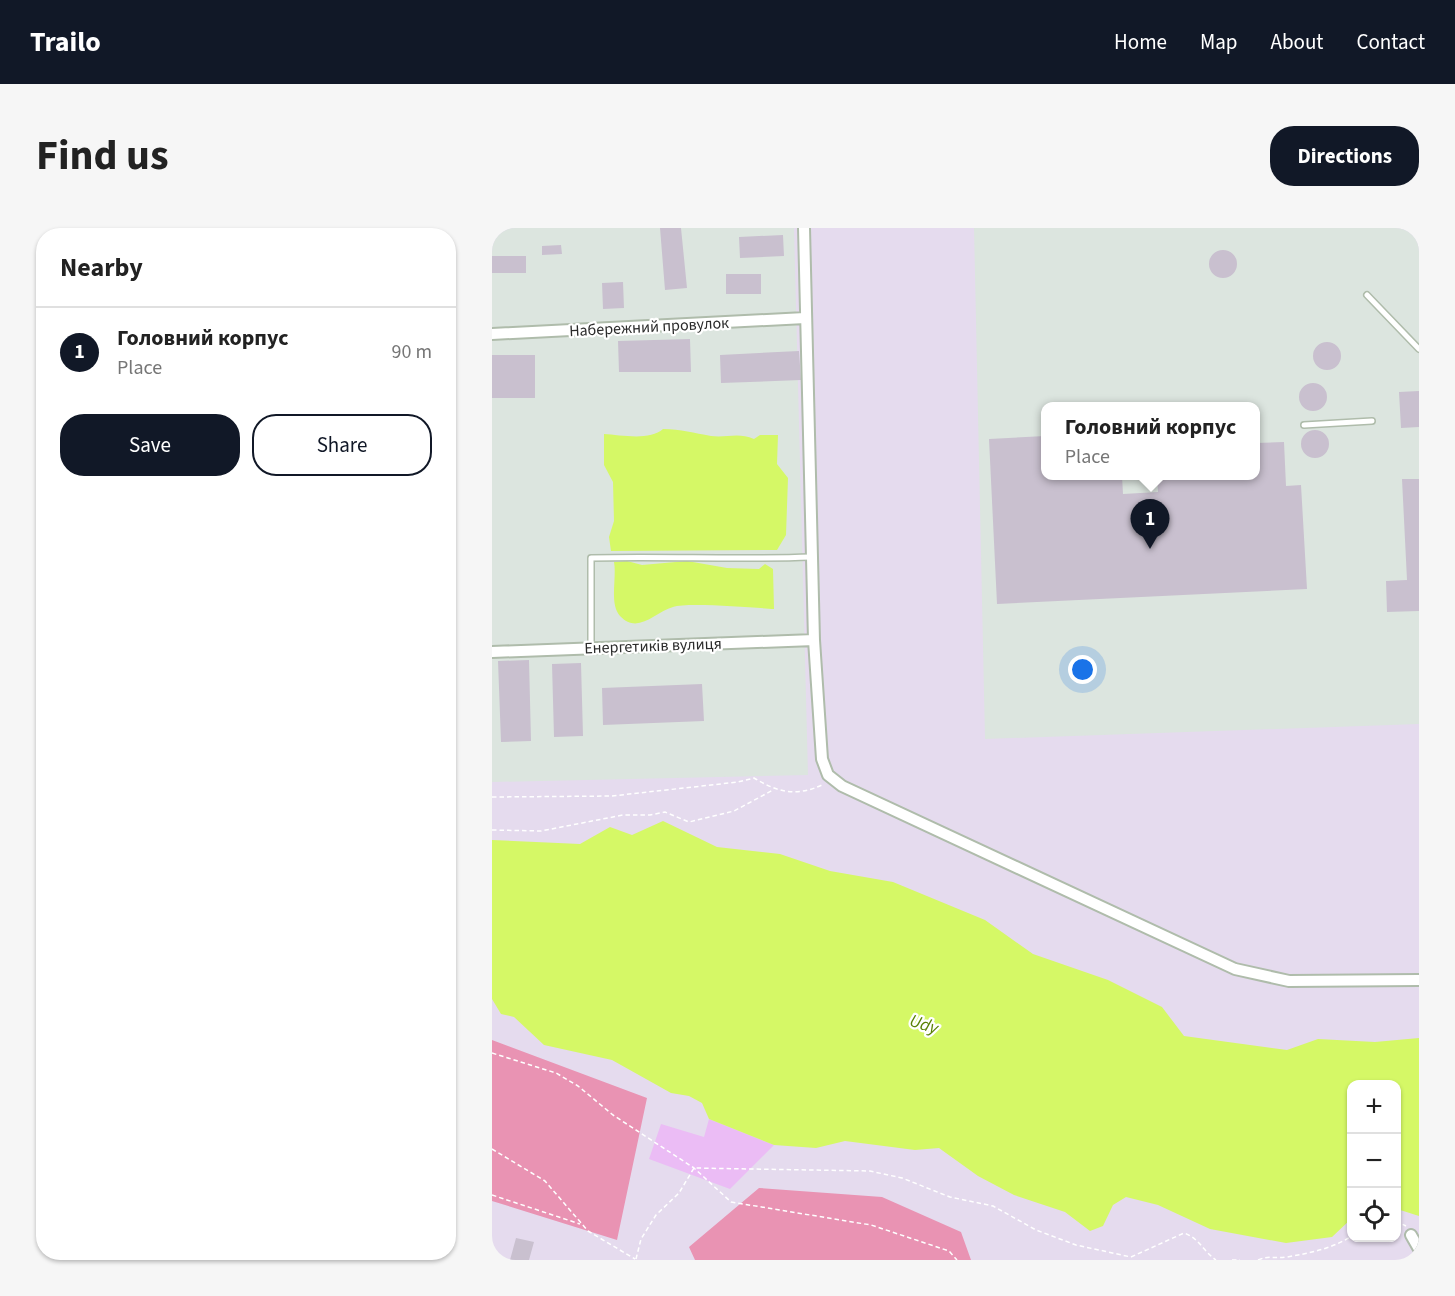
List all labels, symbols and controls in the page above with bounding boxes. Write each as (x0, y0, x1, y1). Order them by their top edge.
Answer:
text: Trailo (30, 22, 101, 62)
text: Home (1114, 27, 1167, 57)
text: Map (1200, 27, 1238, 57)
text: About (1271, 27, 1323, 57)
text: Contact (1356, 27, 1425, 57)
text: Find us (36, 126, 169, 186)
button: Directions (1270, 126, 1419, 186)
text: Nearby (60, 249, 143, 286)
street label: Набережний провулок (569, 312, 730, 342)
text: Головний корпус (117, 322, 289, 354)
text: 1 (74, 338, 85, 366)
text: 90 m (392, 338, 432, 366)
text: Place (117, 354, 162, 382)
popup (1041, 402, 1260, 480)
text: Головний корпус (1065, 411, 1236, 443)
button: Save (60, 414, 240, 476)
button: Share (252, 414, 432, 476)
text: Place (1065, 443, 1110, 471)
pin: 1 (1130, 500, 1170, 549)
street label: Енергетиків вулиця (584, 633, 722, 659)
your location (1068, 655, 1097, 684)
water label: Udy (906, 1008, 942, 1041)
map controls (1347, 1080, 1401, 1242)
button: + (1347, 1080, 1401, 1134)
button: − (1347, 1134, 1401, 1188)
button: locate (1347, 1188, 1401, 1242)

